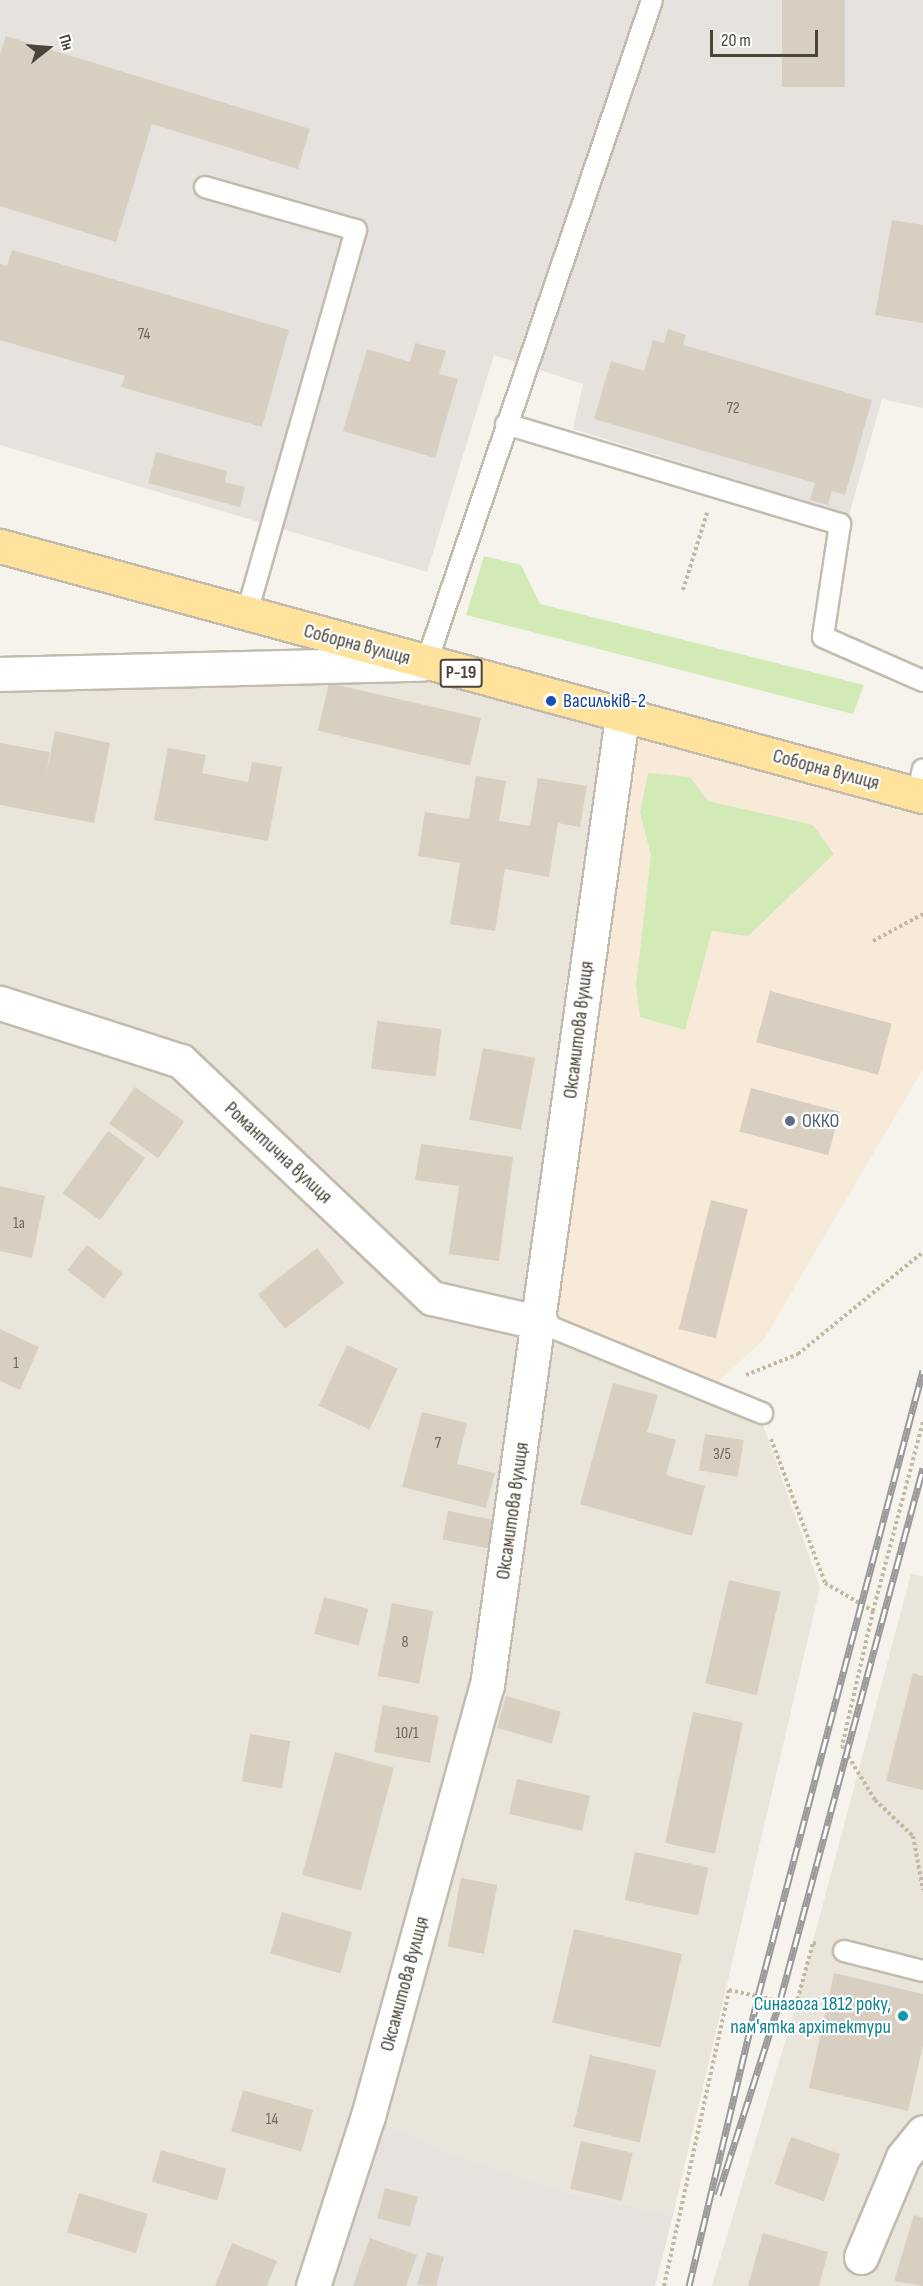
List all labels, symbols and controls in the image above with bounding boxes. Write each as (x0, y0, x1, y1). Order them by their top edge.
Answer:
north arrow (18, 18, 78, 78)
scale bar (713, 18, 821, 56)
text: 20 m (721, 30, 751, 51)
text: Пн (54, 32, 77, 53)
house number: 74 (138, 325, 150, 345)
house number: 72 (727, 399, 739, 419)
street label: Соборна вулиця (301, 619, 413, 671)
road number: Р-19 (438, 658, 484, 688)
place label: Васильків-2 (563, 689, 646, 713)
marker: Васильків-2 (544, 694, 558, 708)
street label: Соборна вулиця (770, 744, 882, 796)
street label: Оксамитова вулиця (559, 960, 599, 1100)
street label: Романтична вулиця (219, 1097, 337, 1209)
place label: ОККО (802, 1109, 839, 1133)
marker: ОККО (783, 1114, 797, 1128)
house number: 1а (13, 1214, 25, 1234)
house number: 1 (13, 1354, 19, 1374)
house number: 7 (435, 1434, 441, 1454)
street label: Оксамитова вулиця (491, 1441, 535, 1581)
house number: 3/5 (713, 1445, 731, 1465)
house number: 8 (401, 1633, 409, 1653)
house number: 10/1 (396, 1724, 418, 1744)
street label: Оксамитова вулиця (375, 1914, 435, 2054)
place label: Синагога 1812 року, пам'ятка архітектури (730, 1992, 891, 2039)
marker: Синагога 1812 року, пам'ятка архітектури (896, 2009, 910, 2023)
house number: 14 (266, 2110, 278, 2130)

